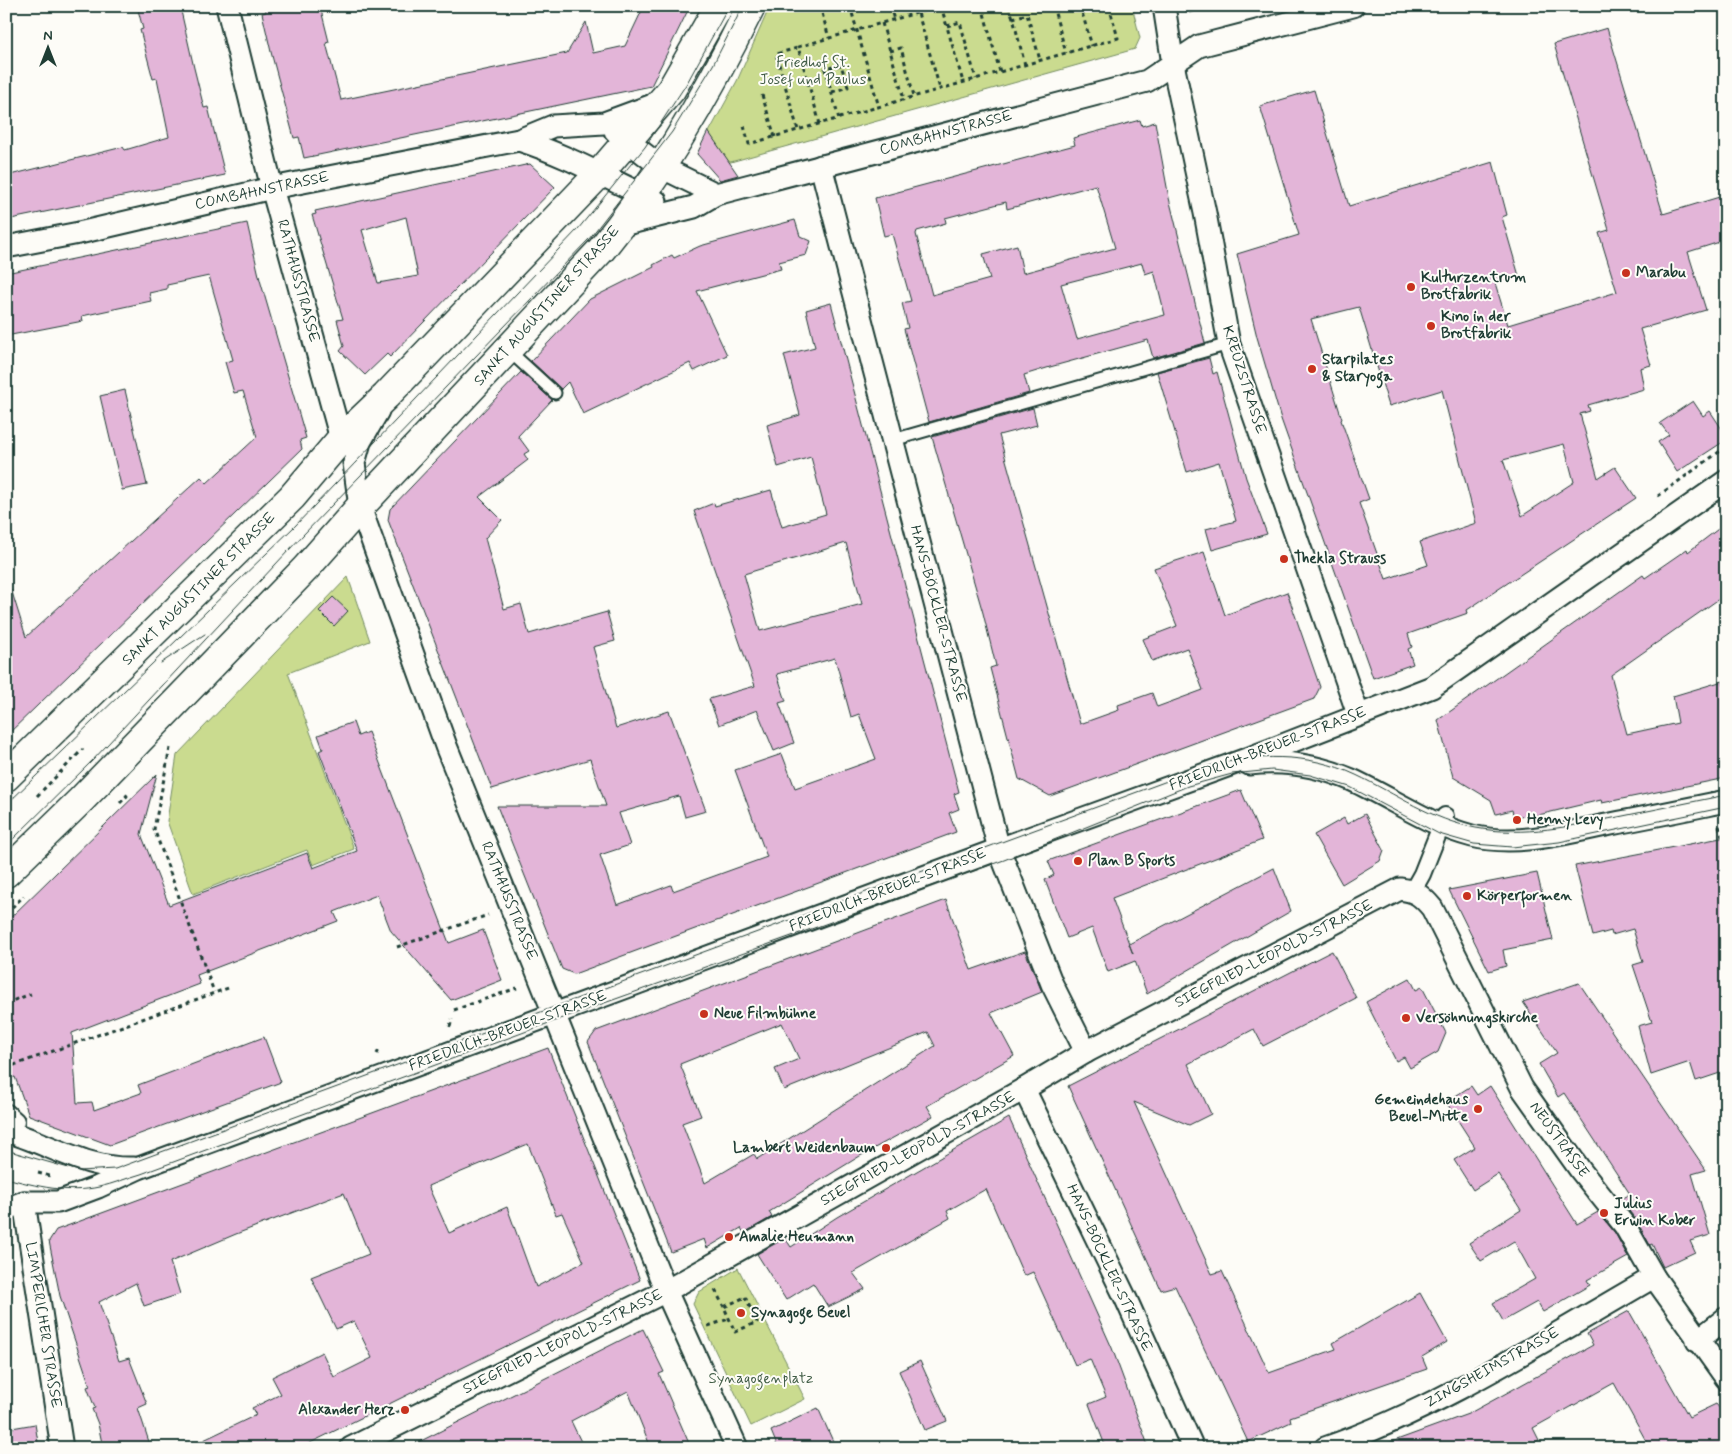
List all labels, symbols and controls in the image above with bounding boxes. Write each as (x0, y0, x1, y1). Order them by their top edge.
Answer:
north arrow (22, 22, 72, 72)
text: N (43, 27, 53, 45)
park label: Friedhof St. Josef und Paulus (759, 53, 867, 90)
street label: COMBAHNSTRASSE (877, 106, 1015, 160)
street label: COMBAHNSTRASSE (193, 167, 331, 215)
street label: RATHAUSSTRASSE (272, 217, 324, 345)
street label: SANKT AUGUSTINER STRASSE (470, 221, 625, 390)
place label: Marabu (1636, 263, 1686, 283)
marker: Marabu (1620, 267, 1632, 279)
place label: Kulturzentrum Brotfabrik (1421, 268, 1526, 305)
marker: Kulturzentrum Brotfabrik (1405, 281, 1417, 293)
place label: Kino in der Brotfabrik (1441, 307, 1512, 344)
marker: Kino in der Brotfabrik (1425, 320, 1437, 332)
street label: KREUZSTRASSE (1217, 323, 1271, 437)
place label: Starpilates & Staryoga (1322, 350, 1393, 389)
marker: Starpilates & Staryoga (1306, 363, 1318, 375)
street label: SANKT AUGUSTINER STRASSE (118, 508, 280, 670)
street label: HANS-BÖCKLER-STRASSE (905, 523, 971, 705)
place label: Thekla Strauss (1294, 549, 1386, 569)
marker: Thekla Strauss (1278, 553, 1290, 565)
street label: FRIEDRICH-BREUER-STRASSE (1167, 702, 1370, 796)
place label: Henny Levy (1527, 810, 1603, 830)
marker: Henny Levy (1511, 814, 1523, 826)
street label: RATHAUSSTRASSE (476, 839, 542, 964)
street label: FRIEDRICH-BREUER-STRASSE (787, 843, 990, 937)
place label: Plan B Sports (1088, 851, 1175, 871)
marker: Plan B Sports (1072, 855, 1084, 867)
place label: Körperformen (1477, 886, 1572, 908)
marker: Körperformen (1461, 890, 1473, 902)
street label: SIEGFRIED-LEOPOLD-STRASSE (1171, 895, 1377, 1013)
street label: FRIEDRICH-BREUER-STRASSE (406, 986, 610, 1076)
place label: Neue Filmbühne (714, 1004, 817, 1024)
marker: Neue Filmbühne (698, 1008, 710, 1020)
place label: Versöhnungskirche (1416, 1008, 1539, 1029)
marker: Versöhnungskirche (1400, 1012, 1412, 1024)
street label: SIEGFRIED-LEOPOLD-STRASSE (817, 1087, 1019, 1211)
place label: Gemeindehaus Beuel-Mitte (1374, 1090, 1469, 1127)
street label: NEUSTRASSE (1525, 1098, 1593, 1182)
marker: Gemeindehaus Beuel-Mitte (1472, 1103, 1484, 1115)
place label: Lambert Weidenbaum (733, 1138, 876, 1158)
marker: Lambert Weidenbaum (880, 1142, 892, 1154)
street label: HANS-BÖCKLER-STRASSE (1061, 1181, 1157, 1355)
place label: Julius Erwin Kober (1614, 1194, 1696, 1231)
marker: Julius Erwin Kober (1598, 1207, 1610, 1219)
place label: Amalie Heumann (739, 1227, 855, 1247)
marker: Amalie Heumann (723, 1231, 735, 1243)
street label: LIMPERICHER STRASSE (20, 1241, 66, 1410)
street label: SIEGFRIED-LEOPOLD-STRASSE (460, 1285, 667, 1399)
place label: Synagoge Beuel (751, 1303, 851, 1325)
marker: Synagoge Beuel (735, 1307, 747, 1319)
street label: ZINGSHEIMSTRASSE (1421, 1322, 1563, 1413)
park label: Synagogenplatz (709, 1369, 813, 1390)
place label: Alexander Herz (298, 1400, 395, 1420)
marker: Alexander Herz (399, 1404, 411, 1416)

